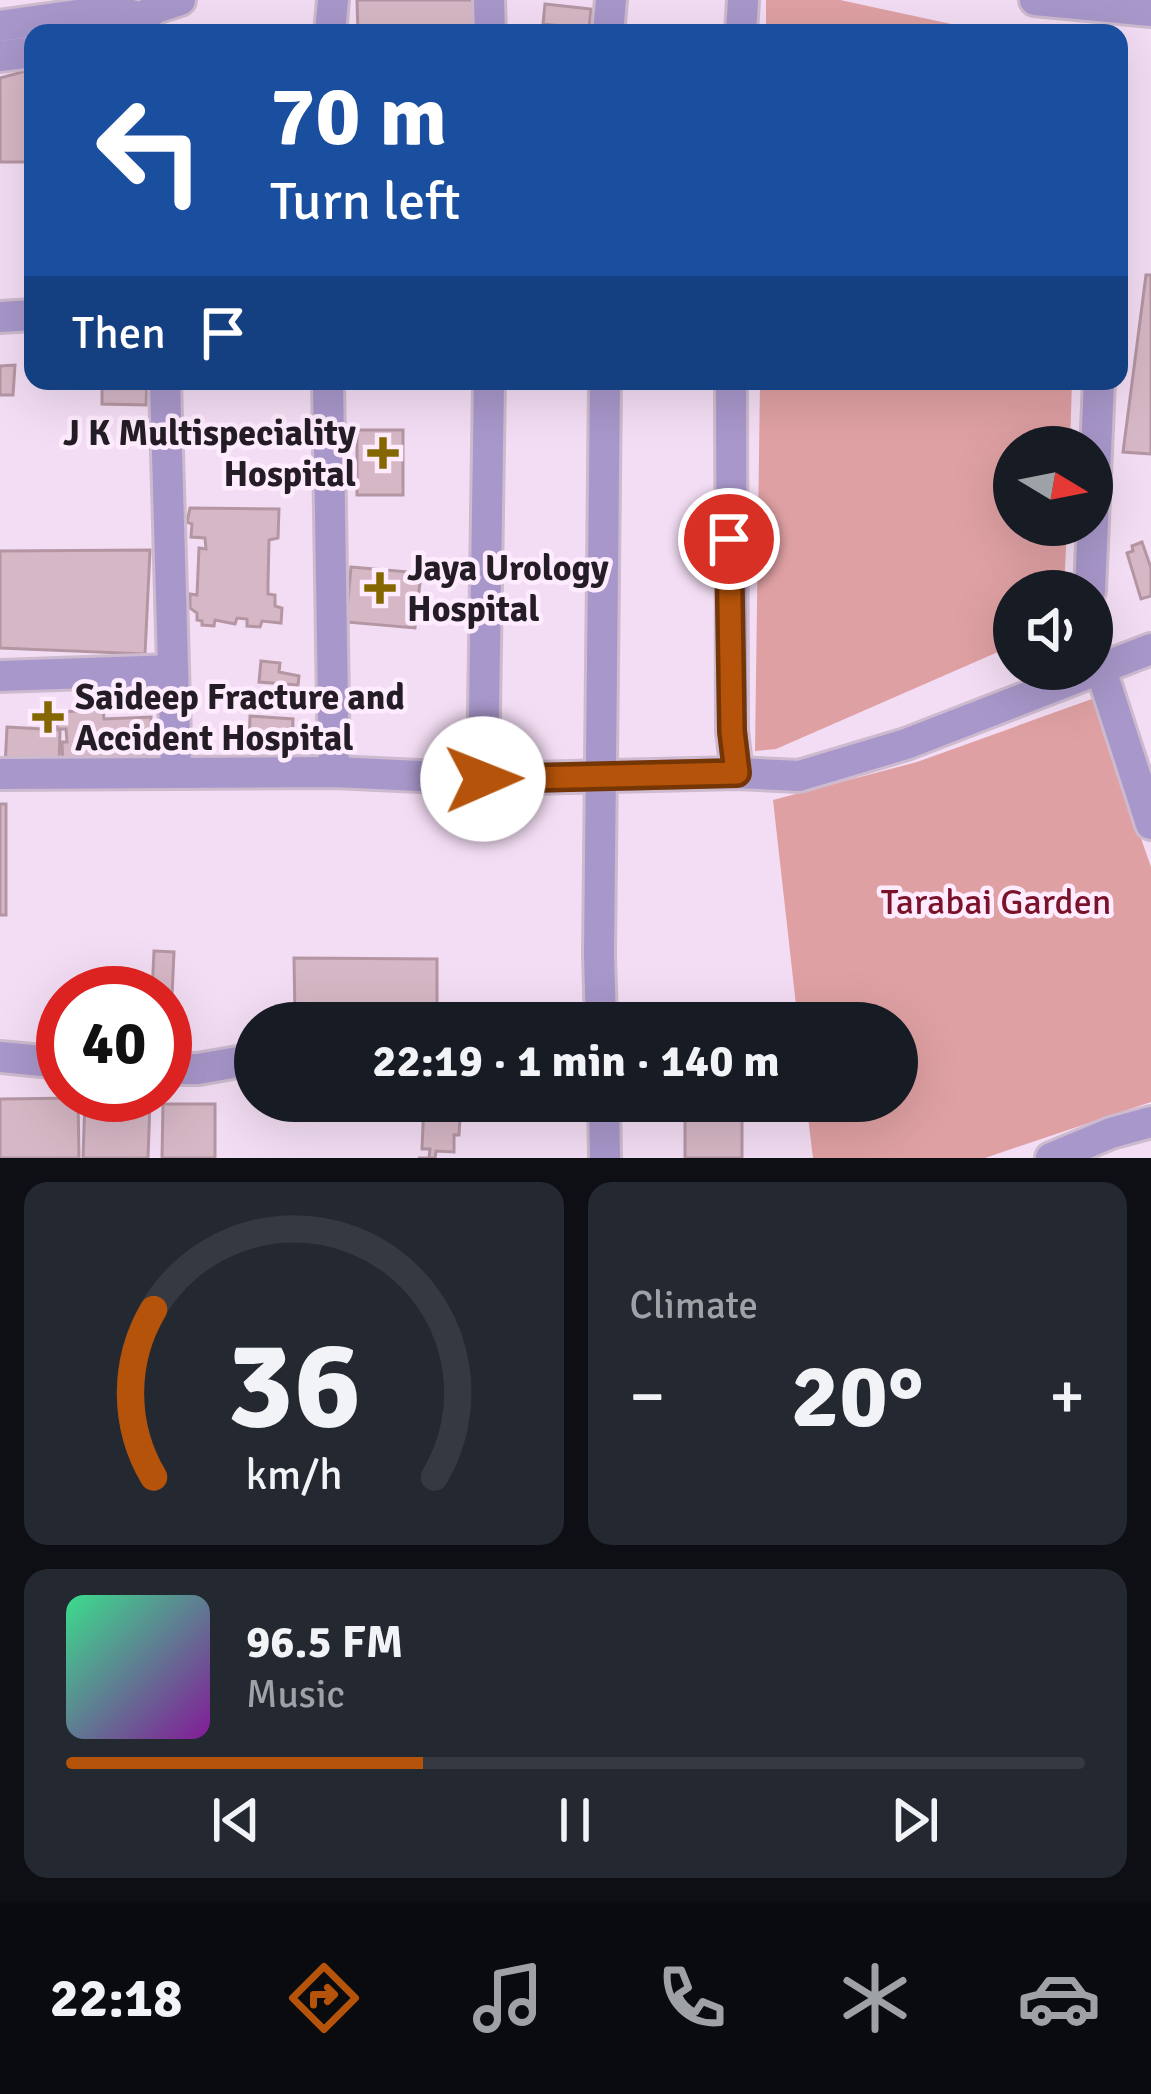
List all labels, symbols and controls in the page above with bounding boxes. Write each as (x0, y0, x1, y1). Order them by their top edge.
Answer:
text: 70 m (270, 65, 447, 169)
icon: left (72, 72, 228, 228)
text: Turn left (270, 168, 460, 235)
icon: arrive (190, 300, 256, 366)
text: Then (72, 306, 166, 361)
place label: J K Multispeciality Hospital (63, 411, 356, 497)
north arrow (993, 426, 1113, 546)
map controls (993, 426, 1113, 690)
marker: J K Multispeciality Hospital (367, 437, 399, 469)
pin (678, 488, 780, 590)
icon: arrive (696, 506, 762, 572)
place label: Jaya Urology Hospital (407, 546, 609, 632)
button: sound (993, 570, 1113, 690)
marker: Jaya Urology Hospital (364, 572, 396, 604)
place label: Saideep Fracture and Accident Hospital (75, 675, 405, 761)
marker: Saideep Fracture and Accident Hospital (32, 701, 64, 733)
position arrow (420, 716, 546, 842)
park label: Tarabai Garden (881, 880, 1111, 925)
speed limit sign: 40 (36, 966, 192, 1122)
text: 22:19 · 1 min · 140 m (372, 1034, 780, 1089)
text: Climate (630, 1281, 758, 1329)
text: 36 (226, 1309, 361, 1462)
text: 20° (791, 1341, 924, 1452)
text: − (630, 1356, 665, 1437)
text: + (1049, 1356, 1085, 1437)
text: km/h (245, 1448, 342, 1501)
text: 96.5 FM (246, 1615, 403, 1670)
text: Music (246, 1670, 345, 1718)
icon: previous (203, 1787, 269, 1853)
icon: pause (542, 1787, 608, 1853)
icon: next (882, 1787, 948, 1853)
icon: directions (282, 1956, 366, 2040)
icon: music (466, 1956, 550, 2040)
icon: phone (650, 1956, 734, 2040)
icon: climate (833, 1956, 917, 2040)
icon: car (1017, 1956, 1101, 2040)
text: 22:18 (50, 1965, 182, 2032)

